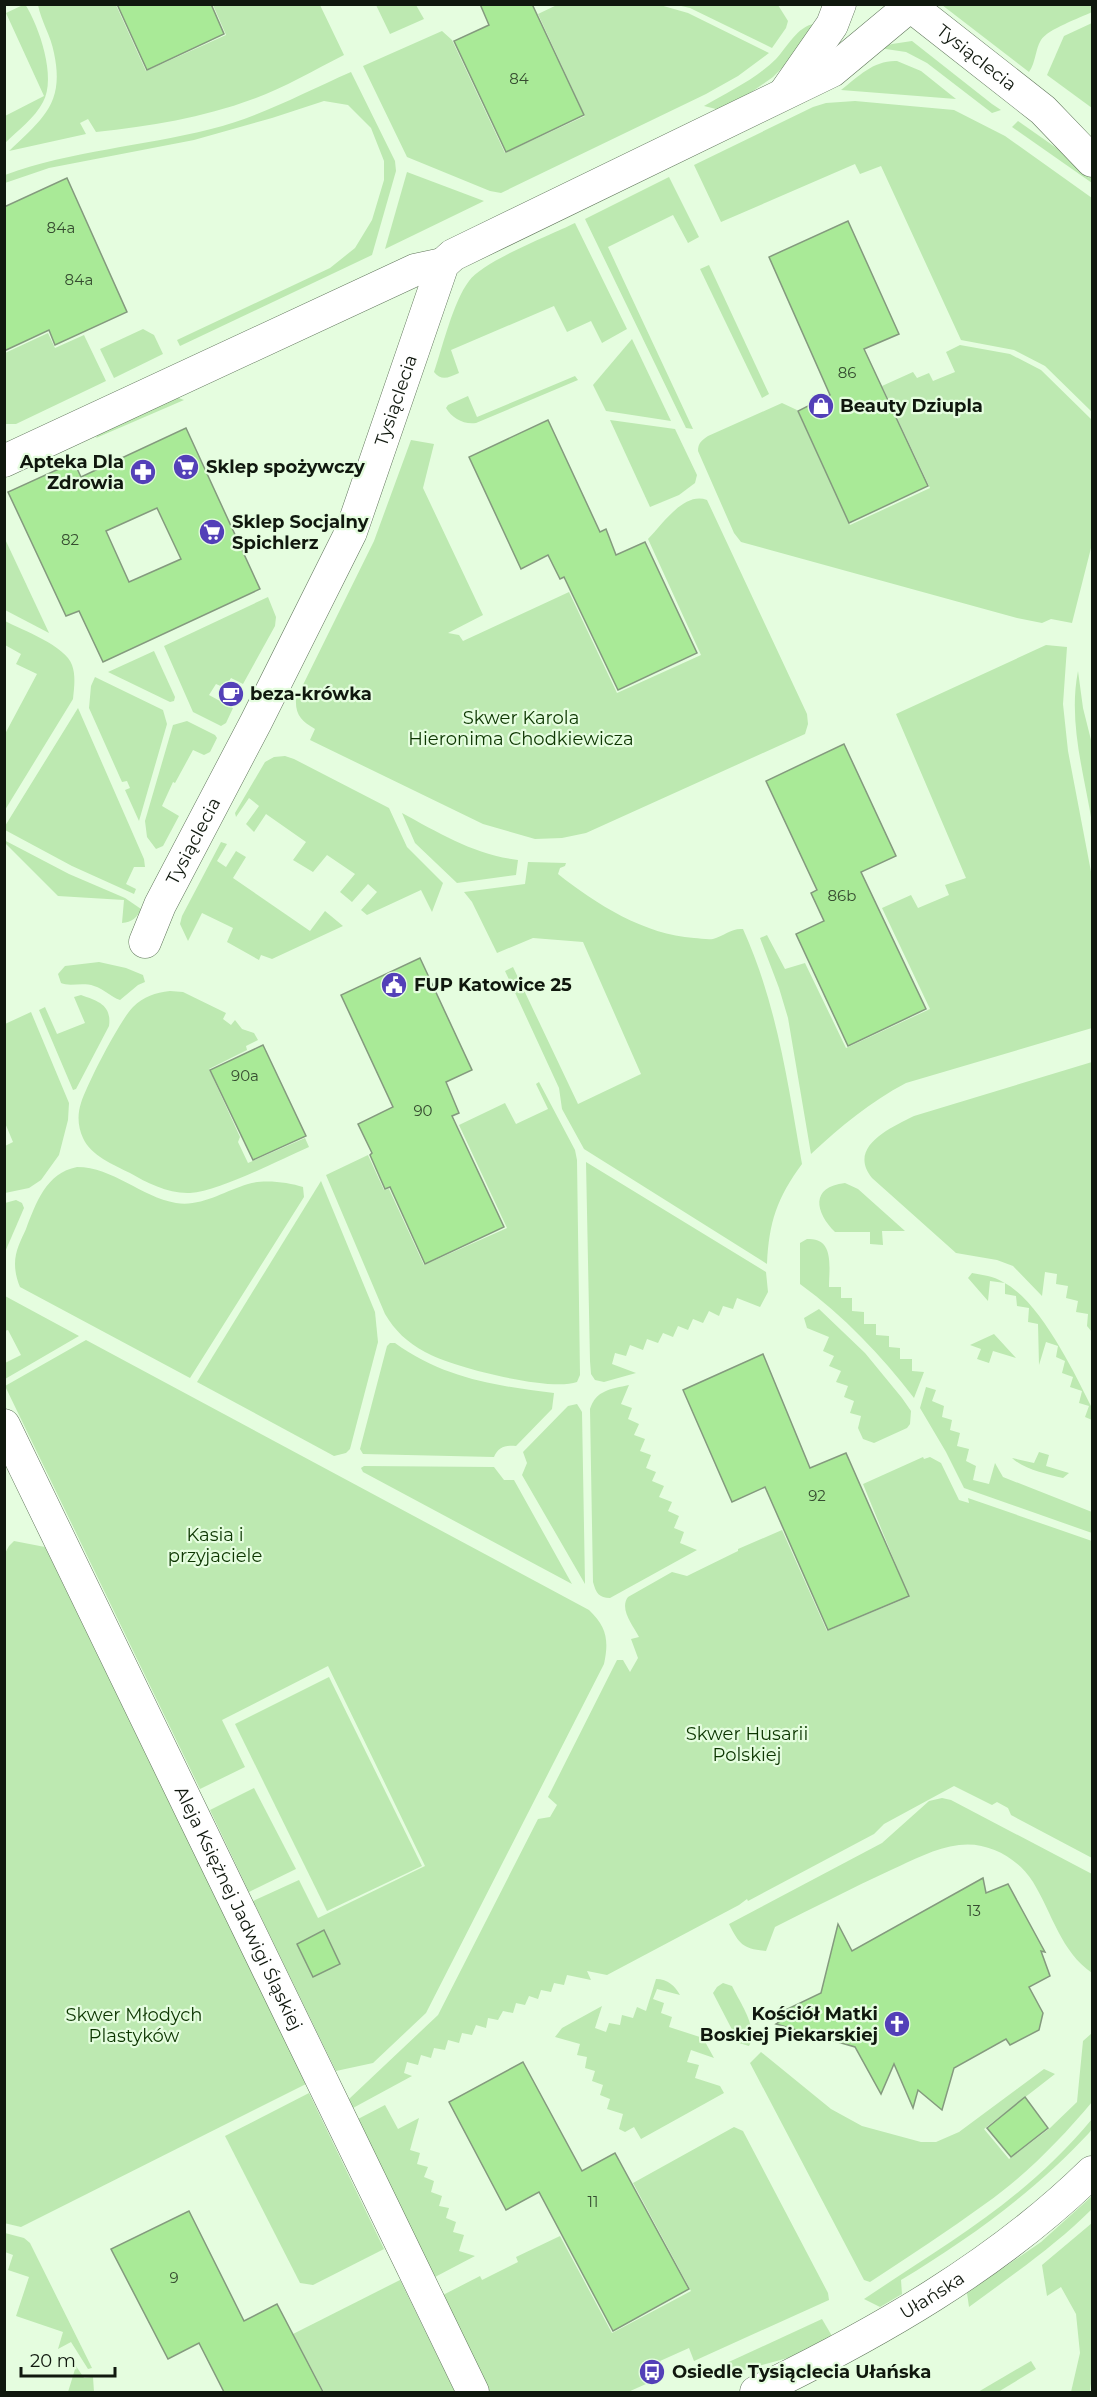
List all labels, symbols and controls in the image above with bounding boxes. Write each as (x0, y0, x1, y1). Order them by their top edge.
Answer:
street label: Tysiąclecia (932, 20, 1021, 96)
house number: 84 (509, 69, 529, 88)
house number: 84a (47, 218, 75, 237)
house number: 84a (65, 270, 93, 289)
street label: Tysiąclecia (370, 352, 422, 449)
house number: 86 (838, 363, 856, 382)
shop icon: Beauty Dziupla (806, 391, 836, 421)
place label: Beauty Dziupla (840, 395, 983, 417)
place label: Apteka Dla Zdrowia (19, 451, 124, 494)
supermarket icon: Sklep spożywczy (171, 452, 201, 482)
place label: Sklep spożywczy (206, 456, 365, 478)
pharmacy icon: Apteka Dla Zdrowia (128, 457, 158, 487)
place label: Sklep Socjalny Spichlerz (232, 511, 369, 554)
supermarket icon: Sklep Socjalny Spichlerz (197, 517, 227, 547)
house number: 82 (61, 530, 79, 549)
cafe icon: beza-krówka (216, 679, 246, 709)
place label: beza-krówka (250, 683, 372, 705)
park label: Skwer Karola Hieronima Chodkiewicza (408, 707, 634, 750)
street label: Tysiąclecia (162, 794, 225, 889)
house number: 86b (828, 886, 856, 905)
public building icon: FUP Katowice 25 (379, 970, 409, 1000)
place label: FUP Katowice 25 (414, 974, 572, 996)
house number: 90a (231, 1066, 259, 1085)
house number: 90 (413, 1101, 433, 1120)
house number: 92 (808, 1486, 826, 1505)
park label: Kasia i przyjaciele (168, 1524, 262, 1567)
park label: Skwer Husarii Polskiej (686, 1723, 808, 1766)
street label: Aleja Księżnej Jadwigi Śląskiej (170, 1783, 307, 2034)
house number: 13 (967, 1901, 981, 1920)
place label: Kościół Matki Boskiej Piekarskiej (700, 2003, 878, 2046)
park label: Skwer Młodych Plastyków (66, 2004, 202, 2047)
church icon: Kościół Matki Boskiej Piekarskiej (882, 2009, 912, 2039)
house number: 11 (588, 2192, 598, 2211)
street label: Ułańska (896, 2267, 969, 2324)
house number: 9 (169, 2268, 179, 2287)
scale bar (21, 2340, 116, 2378)
text: 20 m (30, 2350, 76, 2372)
bus stop icon: Osiedle Tysiąclecia Ułańska (637, 2357, 667, 2387)
place label: Osiedle Tysiąclecia Ułańska (672, 2361, 931, 2383)

